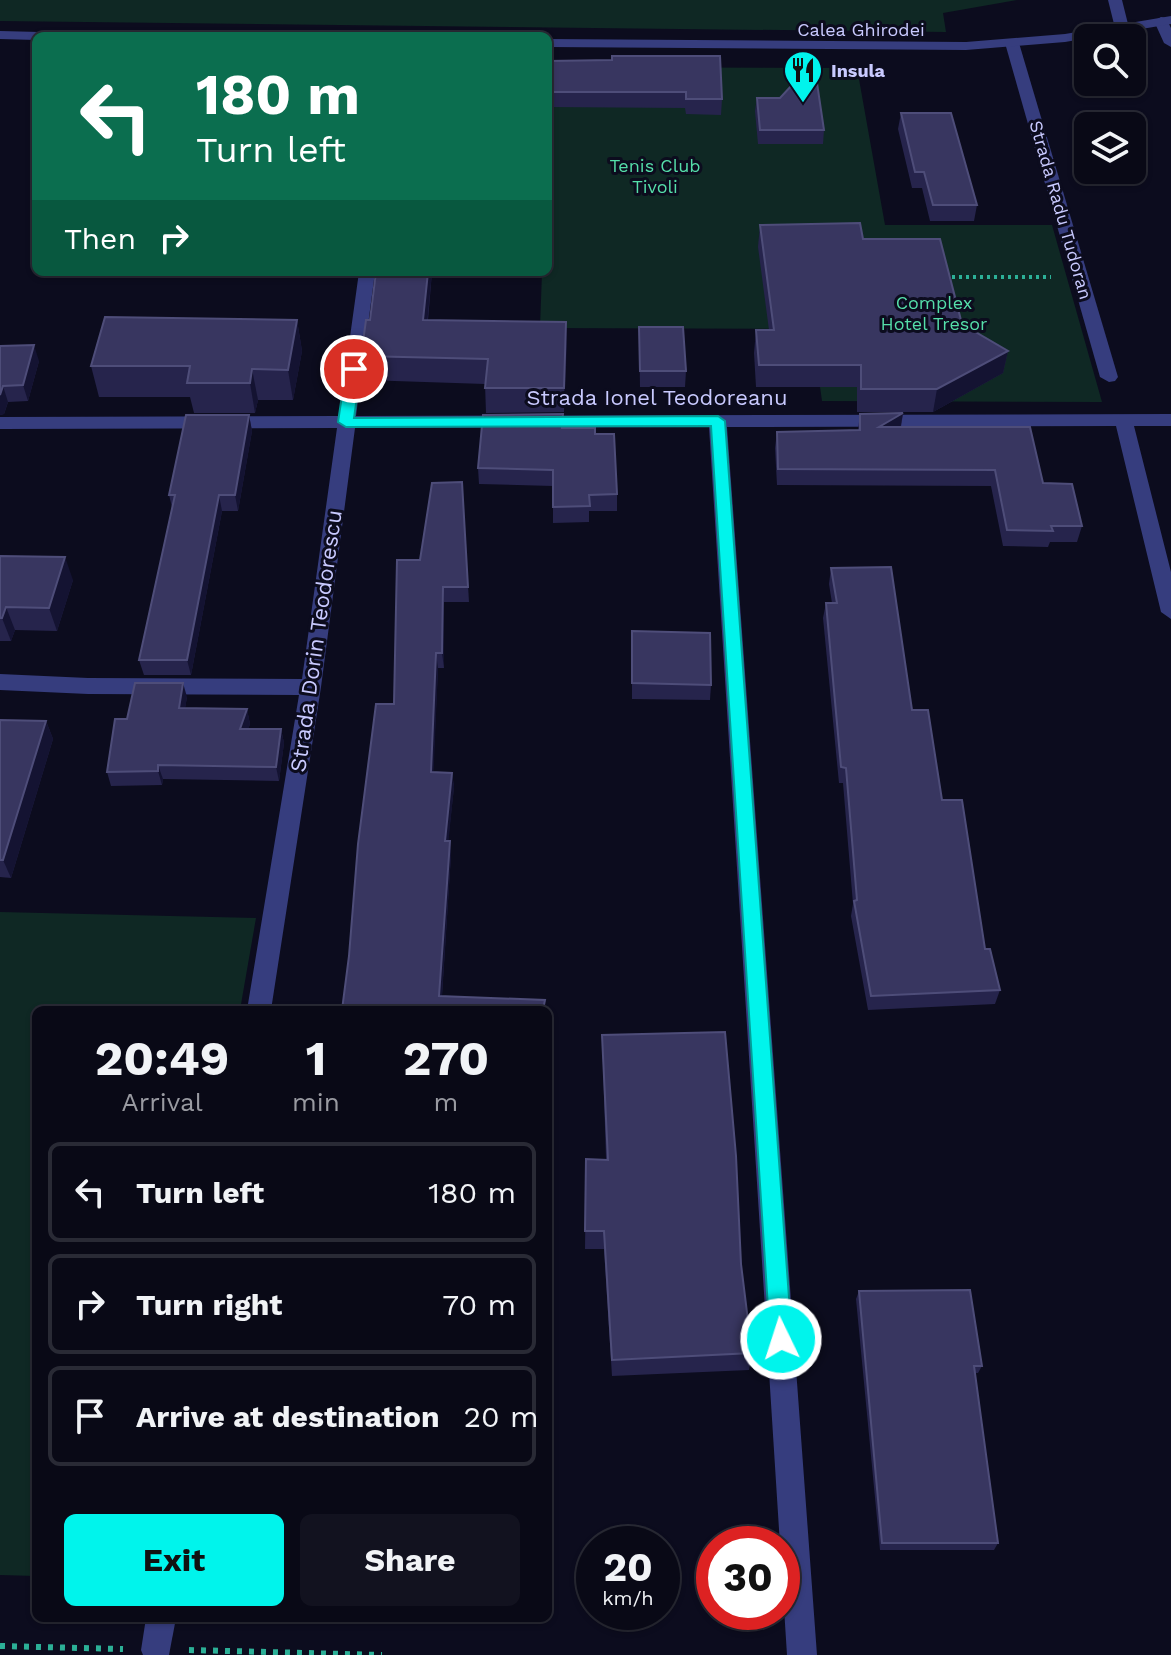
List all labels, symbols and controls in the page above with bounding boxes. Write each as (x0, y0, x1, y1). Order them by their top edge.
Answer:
street label: Calea Ghirodei (797, 19, 925, 40)
map controls (1074, 24, 1146, 184)
button: search (1074, 24, 1146, 96)
restaurant icon: Insula (782, 49, 824, 104)
place label: Insula (831, 60, 886, 81)
text: 180 m (196, 62, 360, 128)
icon: left (64, 64, 168, 168)
button: layers (1074, 112, 1146, 184)
street label: Strada Radu Tudoran (1025, 118, 1097, 302)
text: Turn left (196, 129, 346, 171)
park label: Tenis Club Tivoli (609, 155, 701, 197)
icon: right (152, 216, 196, 260)
text: Then (64, 221, 136, 256)
park label: Complex Hotel Tresor (881, 292, 987, 334)
pin (320, 335, 388, 403)
icon: arrive (332, 347, 376, 391)
street label: Strada Ionel Teodoreanu (526, 385, 788, 410)
street label: Strada Dorin Teodorescu (285, 508, 347, 774)
text: 20:49 (95, 1030, 229, 1087)
text: 1 (306, 1030, 326, 1087)
text: 270 (403, 1030, 489, 1087)
text: Arrival (121, 1087, 203, 1117)
text: min (292, 1087, 340, 1117)
text: m (434, 1087, 458, 1117)
icon: left (68, 1170, 112, 1214)
text: Turn left (136, 1175, 264, 1210)
text: 180 m (428, 1175, 516, 1210)
icon: right (68, 1282, 112, 1326)
text: Turn right (136, 1287, 282, 1322)
text: 70 m (442, 1287, 516, 1322)
position arrow (739, 1297, 823, 1381)
icon: arrive (68, 1394, 112, 1438)
text: Arrive at destination (136, 1399, 440, 1434)
text: 20 m (464, 1399, 539, 1434)
button: Exit (64, 1514, 284, 1606)
button: Share (300, 1514, 520, 1606)
speed limit sign: 30 (696, 1526, 800, 1630)
text: 20 (603, 1544, 653, 1591)
text: km/h (602, 1586, 654, 1610)

